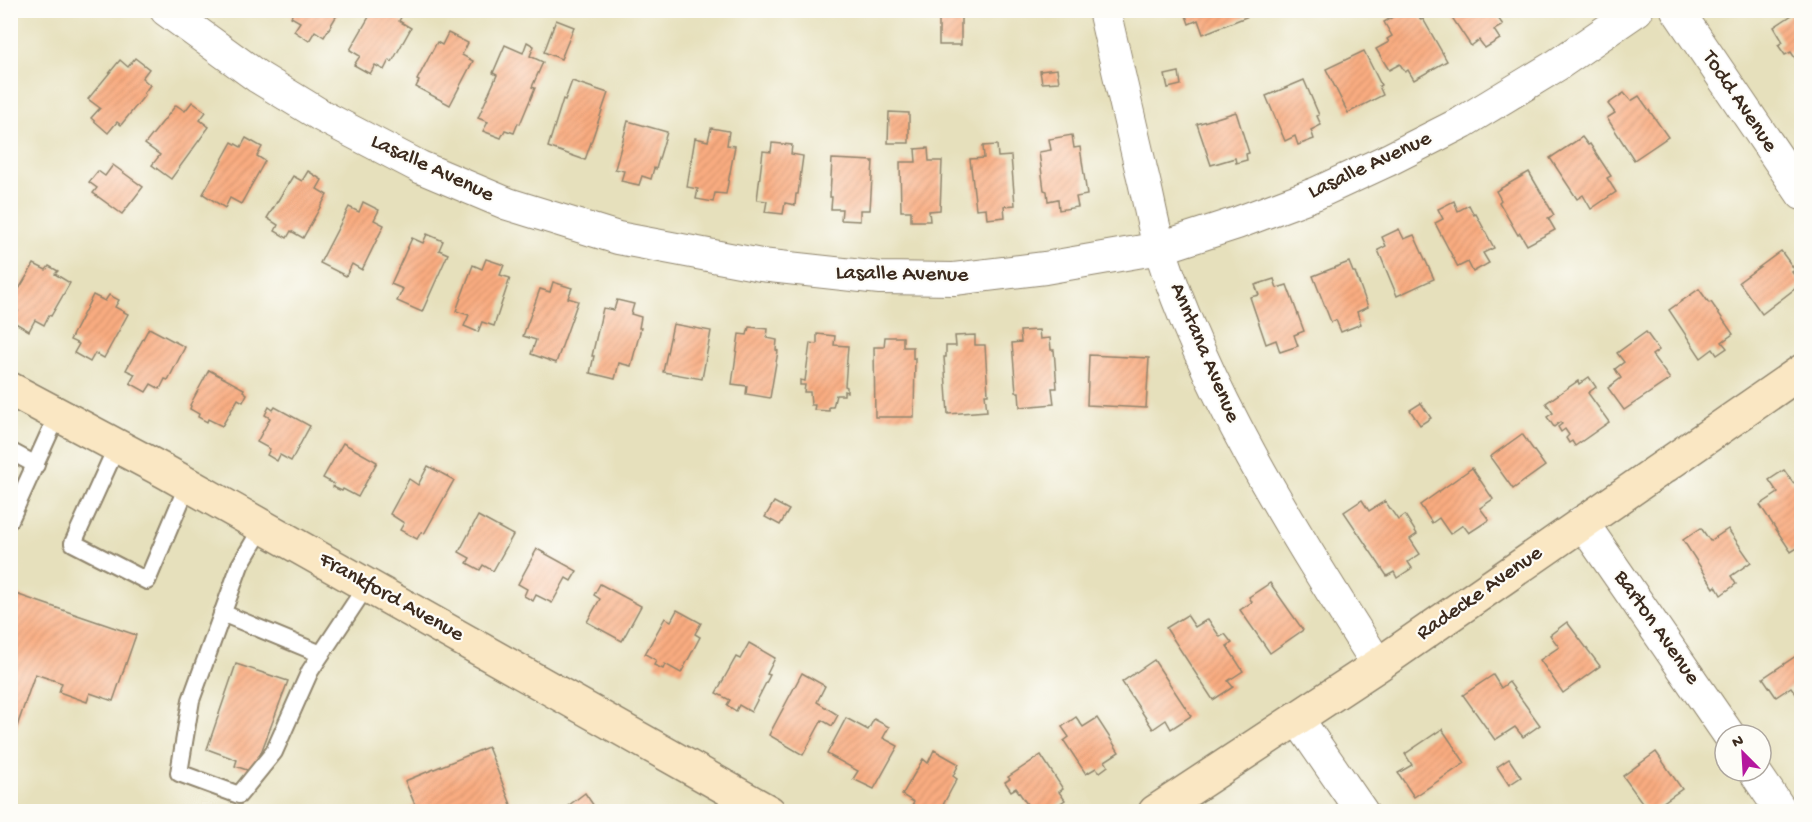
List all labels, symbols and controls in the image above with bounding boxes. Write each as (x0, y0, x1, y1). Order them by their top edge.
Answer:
street label: Todd Avenue (1694, 45, 1783, 158)
street label: Lasalle Avenue (1304, 126, 1436, 206)
street label: Lasalle Avenue (366, 129, 498, 209)
street label: Lasalle Avenue (835, 261, 969, 289)
street label: Anntana Avenue (1163, 279, 1245, 427)
street label: Radecke Avenue (1412, 541, 1549, 647)
street label: Frankford Avenue (313, 547, 469, 649)
street label: Barton Avenue (1606, 565, 1705, 691)
north arrow (1713, 723, 1773, 783)
text: N (1730, 731, 1747, 753)

